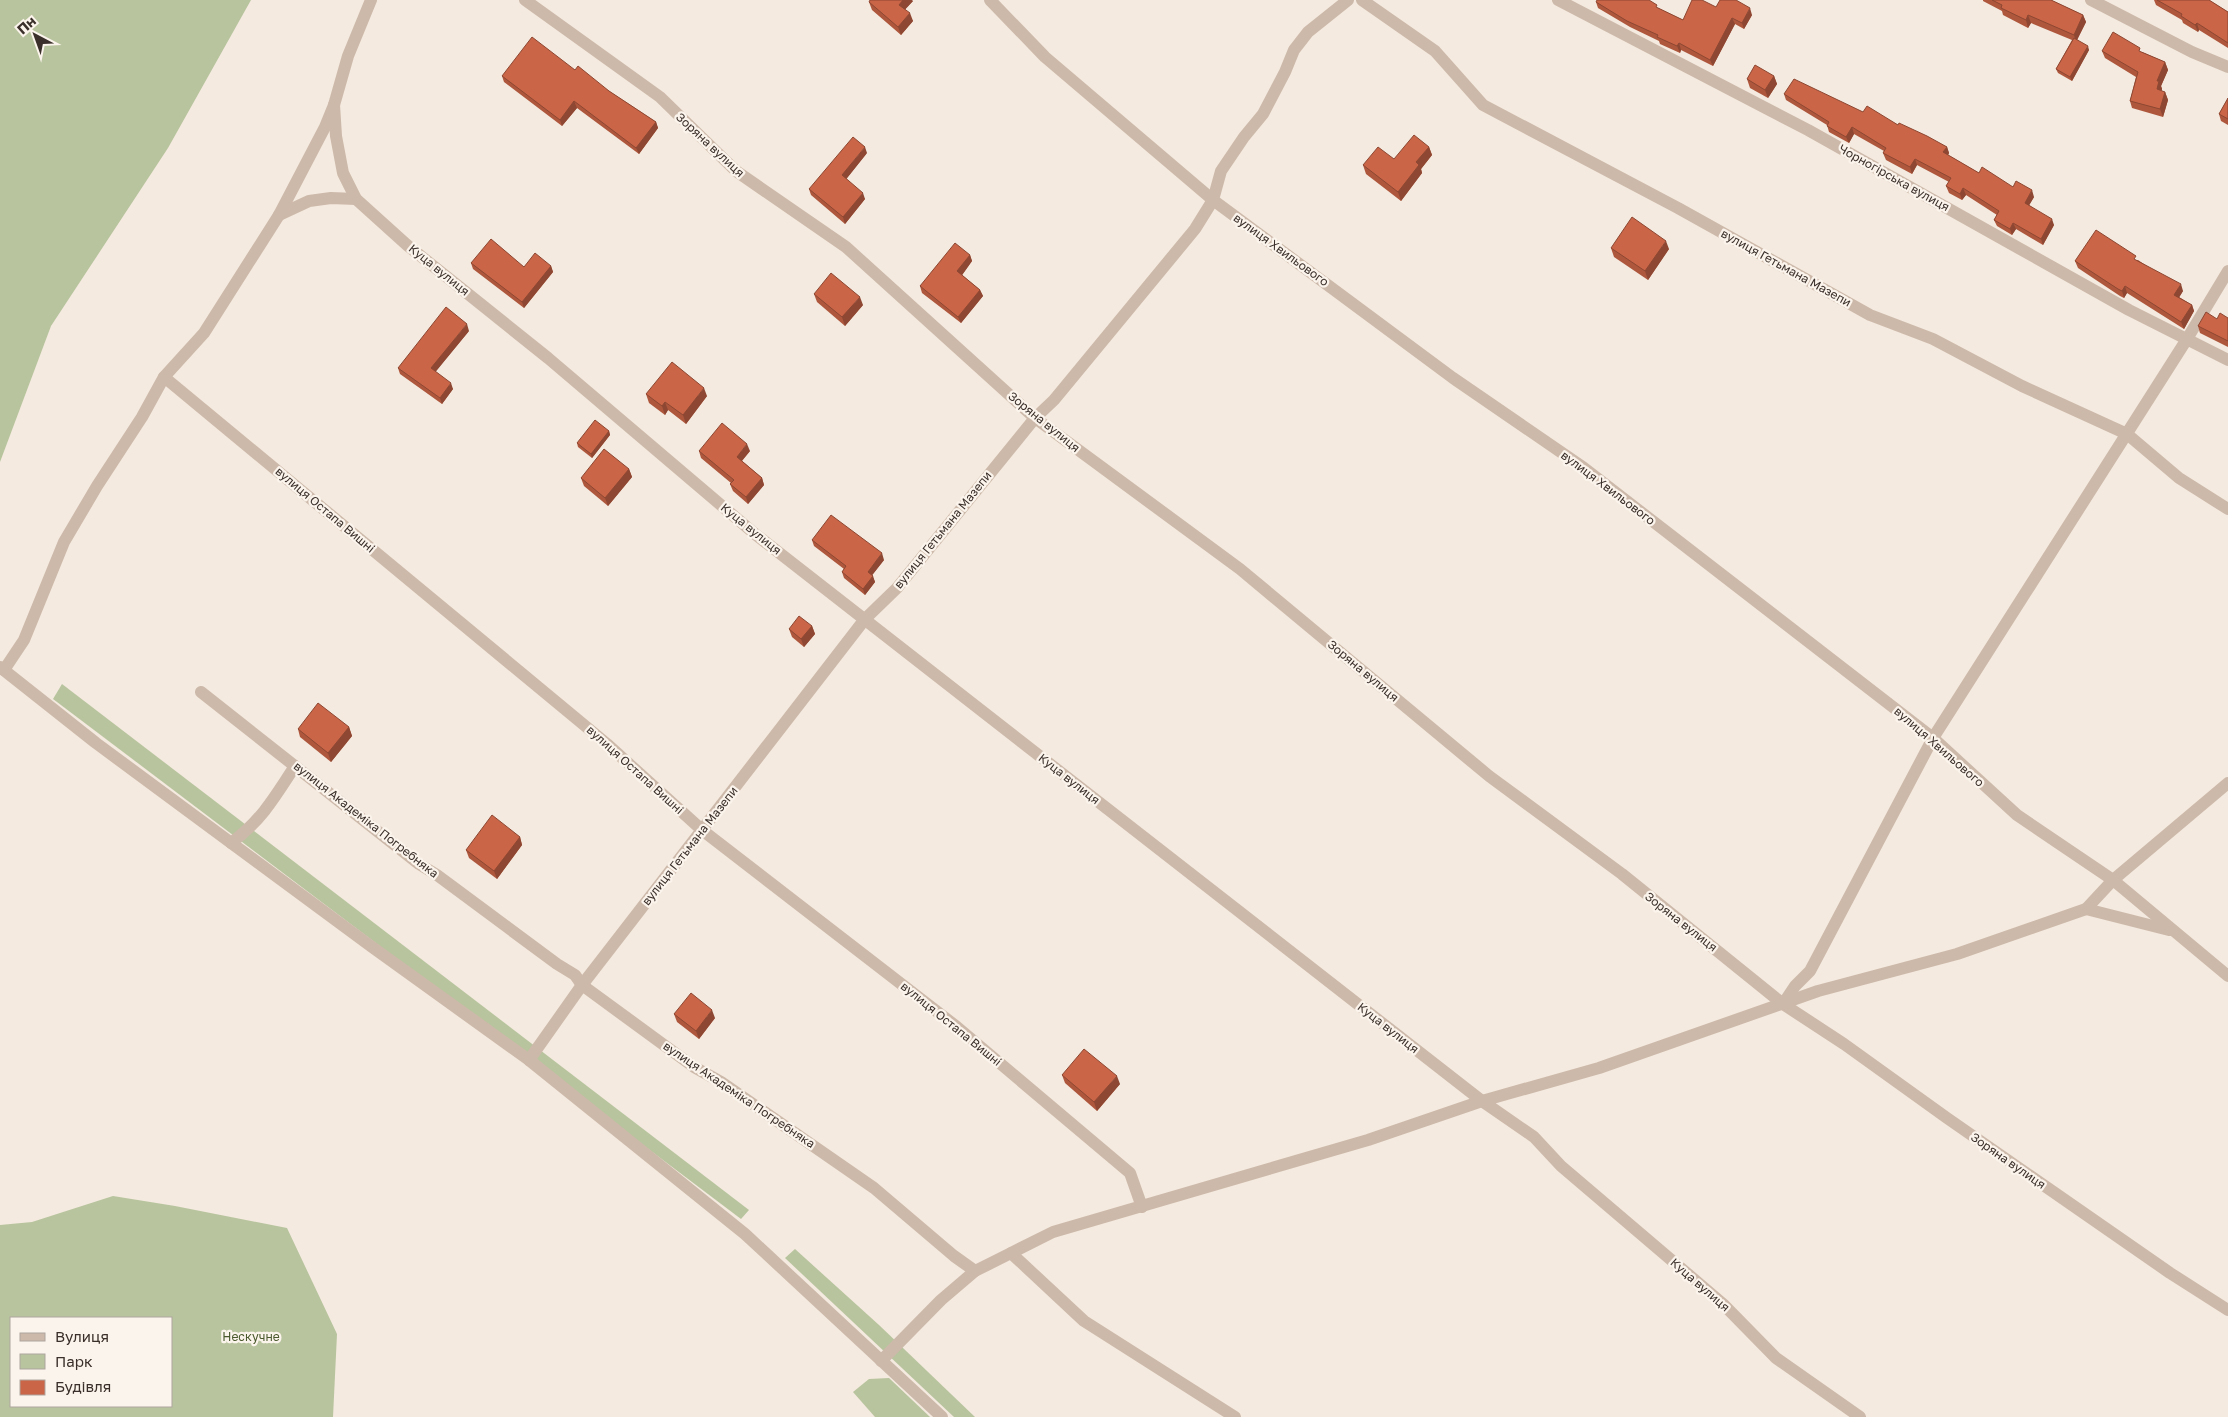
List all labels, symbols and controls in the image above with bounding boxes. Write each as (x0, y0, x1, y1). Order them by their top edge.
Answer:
north arrow (10, 10, 60, 60)
text: Пн (13, 12, 39, 37)
street label: Зоряна вулиця (673, 109, 748, 180)
street label: Чорногірська вулиця (1836, 141, 1952, 214)
street label: вулиця Хвильового (1231, 210, 1332, 289)
street label: вулиця Гетьмана Мазепи (1718, 225, 1854, 310)
street label: Куца вулиця (406, 241, 473, 299)
street label: Зоряна вулиця (1005, 388, 1083, 455)
street label: вулиця Хвильового (1558, 447, 1658, 528)
street label: вулиця Остапа Вишні (273, 464, 378, 556)
street label: вулиця Гетьмана Мазепи (891, 468, 995, 591)
street label: Куца вулиця (718, 500, 785, 558)
street label: Зоряна вулиця (1325, 637, 1402, 705)
street label: вулиця Хвильового (1891, 704, 1987, 790)
street label: вулиця Остапа Вишні (584, 722, 687, 817)
street label: Куца вулиця (1036, 750, 1103, 807)
street label: вулиця Академіка Погребняка (291, 758, 442, 881)
street label: вулиця Гетьмана Мазепи (639, 783, 741, 908)
street label: Зоряна вулиця (1642, 889, 1721, 955)
street label: вулиця Остапа Вишні (898, 978, 1005, 1069)
street label: Куца вулиця (1355, 999, 1422, 1056)
street label: вулиця Академіка Погребняка (661, 1038, 818, 1151)
street label: Зоряна вулиця (1968, 1129, 2049, 1192)
street label: Куца вулиця (1668, 1255, 1733, 1314)
legend (10, 1317, 172, 1407)
text: Вулиця (55, 1327, 109, 1345)
park label: Нескучне (222, 1329, 280, 1344)
text: Парк (55, 1352, 93, 1370)
text: Будівля (55, 1377, 111, 1395)

